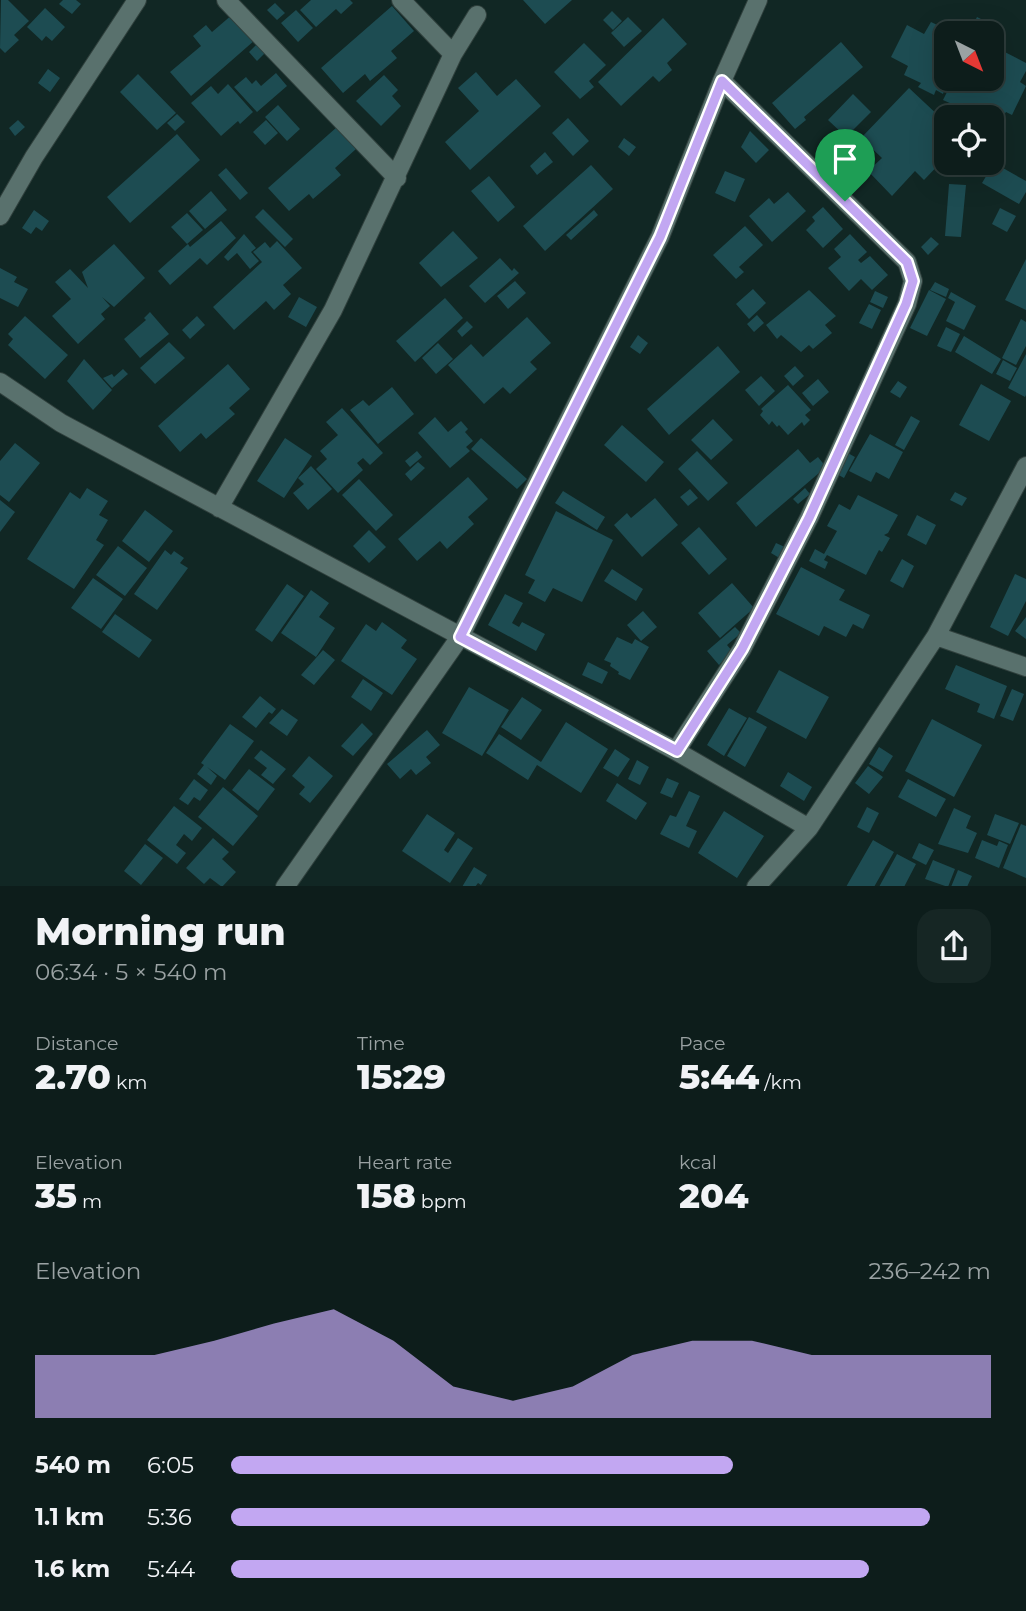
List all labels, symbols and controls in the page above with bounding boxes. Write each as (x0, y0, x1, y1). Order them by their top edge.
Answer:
north arrow (934, 21, 1004, 91)
map controls (934, 21, 1004, 175)
button: locate (934, 105, 1004, 175)
pin (815, 129, 875, 201)
icon: arrive (826, 140, 864, 178)
text: Morning run (35, 908, 286, 955)
button: share (917, 909, 991, 983)
text: 06:34 · 5 × 540 m (35, 958, 227, 986)
text: Distance (35, 1032, 118, 1055)
text: Time (357, 1032, 405, 1055)
text: Pace (679, 1032, 726, 1055)
text: 2.70 (35, 1055, 111, 1098)
text: 15:29 (357, 1055, 446, 1098)
text: 5:44 (679, 1055, 759, 1098)
text: km (111, 1071, 147, 1094)
text: /km (759, 1071, 802, 1094)
text: Elevation (35, 1151, 123, 1174)
text: Heart rate (357, 1151, 452, 1174)
text: kcal (679, 1151, 717, 1174)
text: 35 (35, 1174, 77, 1217)
text: 158 (357, 1174, 416, 1217)
text: 204 (679, 1174, 748, 1217)
text: m (77, 1190, 102, 1213)
text: bpm (416, 1190, 467, 1213)
text: Elevation (35, 1257, 141, 1285)
text: 236–242 m (868, 1257, 991, 1285)
text: 540 m (35, 1451, 111, 1479)
text: 6:05 (147, 1451, 194, 1479)
text: 1.1 km (35, 1503, 104, 1531)
text: 5:36 (147, 1503, 192, 1531)
text: 1.6 km (35, 1555, 110, 1583)
text: 5:44 (147, 1555, 195, 1583)

